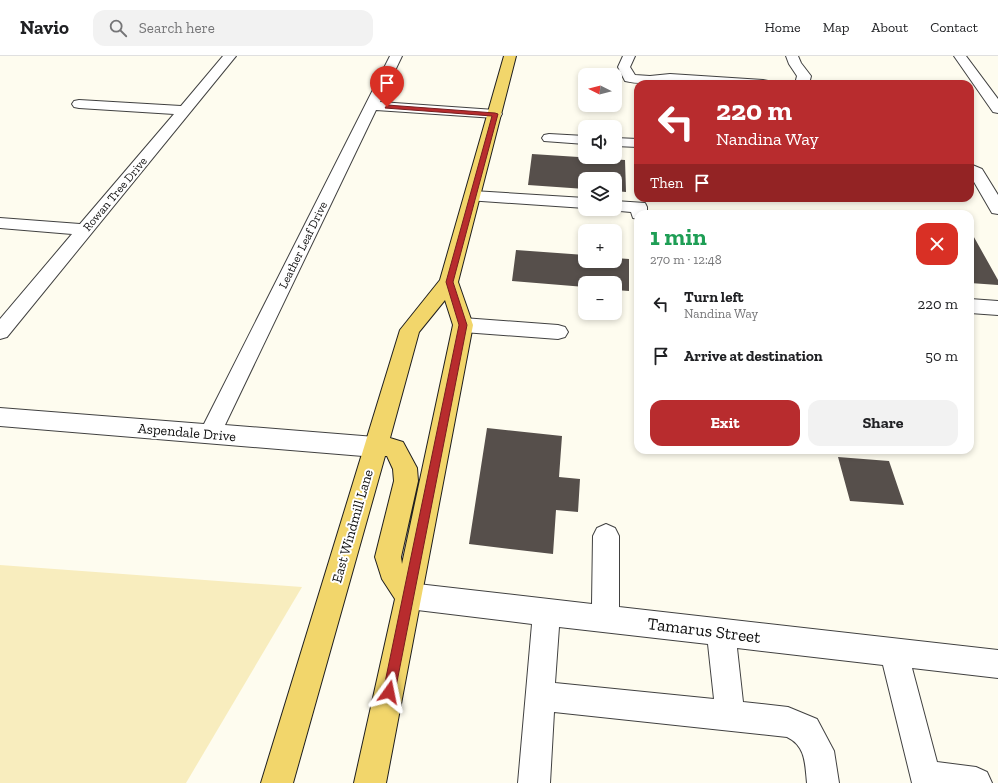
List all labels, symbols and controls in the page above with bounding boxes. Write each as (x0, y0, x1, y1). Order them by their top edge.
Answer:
search box (93, 10, 373, 46)
text: Navio (20, 16, 69, 39)
icon: search (107, 17, 129, 39)
text: Search here (139, 19, 215, 37)
text: Home (765, 19, 801, 36)
text: Map (823, 19, 849, 36)
text: About (871, 19, 908, 36)
text: Contact (930, 19, 978, 36)
pin (370, 66, 404, 107)
north arrow (578, 68, 622, 112)
map controls (578, 68, 622, 320)
icon: arrive (376, 72, 398, 94)
text: 220 m (716, 94, 792, 127)
icon: left (650, 96, 702, 148)
button: sound (578, 120, 622, 164)
text: Nandina Way (716, 128, 819, 150)
street label: Rowan Tree Drive (80, 154, 150, 234)
button: layers (578, 172, 622, 216)
icon: arrive (691, 172, 713, 194)
text: Then (650, 174, 683, 192)
street label: Leather Leaf Drive (276, 199, 330, 291)
text: 1 min (650, 222, 707, 251)
button: close (916, 223, 958, 265)
button: + (578, 224, 622, 268)
text: 270 m · 12:48 (650, 252, 722, 267)
button: − (578, 276, 622, 320)
text: Turn left (684, 288, 744, 306)
icon: left (650, 293, 672, 315)
text: 220 m (918, 295, 958, 313)
text: Nandina Way (684, 306, 758, 321)
icon: arrive (650, 345, 672, 367)
text: Arrive at destination (684, 347, 823, 365)
text: 50 m (925, 347, 958, 365)
button: Exit (650, 400, 800, 446)
button: Share (808, 400, 958, 446)
street label: Aspendale Drive (137, 420, 237, 445)
street label: East Windmill Lane (328, 467, 377, 585)
street label: Tamarus Street (646, 613, 762, 647)
position arrow (368, 671, 410, 713)

